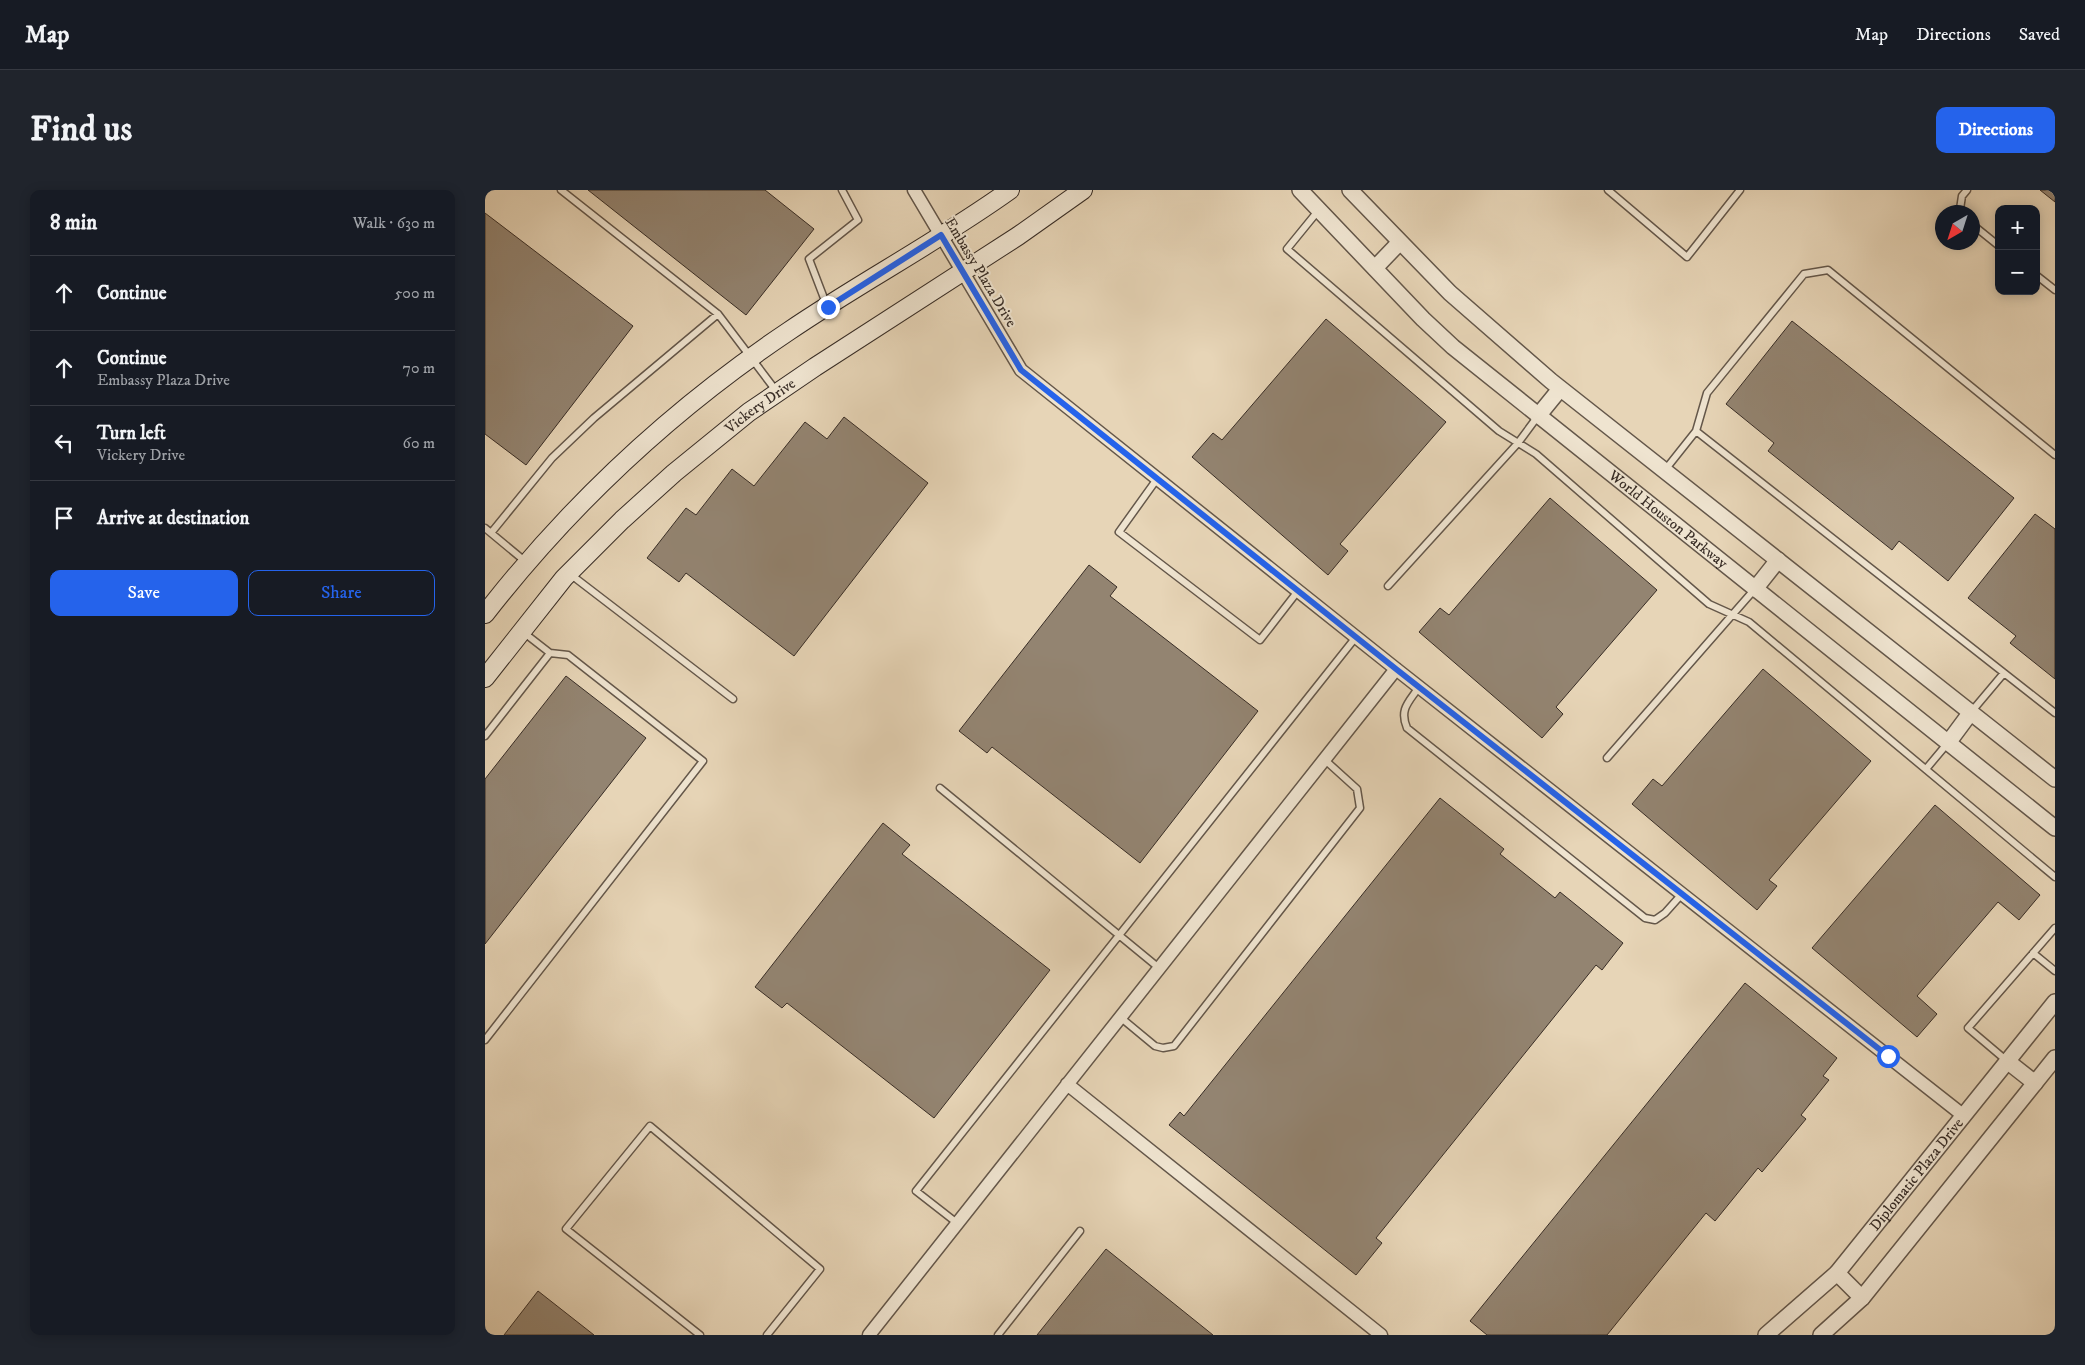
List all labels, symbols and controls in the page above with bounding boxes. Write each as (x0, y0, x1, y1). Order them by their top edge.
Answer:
text: Map (25, 20, 69, 50)
text: Map (1855, 24, 1888, 46)
text: Directions (1916, 24, 1991, 46)
text: Saved (2019, 24, 2060, 46)
button: Directions (1936, 107, 2055, 153)
text: Find us (30, 108, 132, 152)
north arrow (1935, 205, 1980, 250)
map controls (1995, 205, 2040, 295)
button: + (1995, 205, 2040, 250)
text: 8 min (50, 210, 97, 236)
text: Walk · 630 m (353, 213, 435, 233)
street label: Embassy Plaza Drive (940, 214, 1021, 331)
button: − (1995, 250, 2040, 295)
icon: ahead (50, 279, 78, 307)
text: Continue (97, 282, 167, 305)
text: 500 m (394, 283, 435, 303)
route end (817, 296, 840, 319)
text: Continue (97, 347, 167, 370)
icon: ahead (50, 354, 78, 382)
text: 70 m (403, 358, 435, 378)
text: Embassy Plaza Drive (97, 370, 230, 390)
street label: Vickery Drive (720, 374, 799, 438)
text: Turn left (97, 422, 166, 445)
icon: left (50, 429, 78, 457)
text: 60 m (403, 433, 435, 453)
text: Vickery Drive (97, 445, 185, 465)
street label: World Houston Parkway (1604, 466, 1732, 573)
icon: arrive (50, 504, 78, 532)
text: Arrive at destination (97, 507, 249, 530)
button: Save (50, 570, 238, 616)
button: Share (248, 570, 435, 616)
route start (1877, 1045, 1900, 1068)
street label: Diplomatic Plaza Drive (1866, 1114, 1968, 1235)

